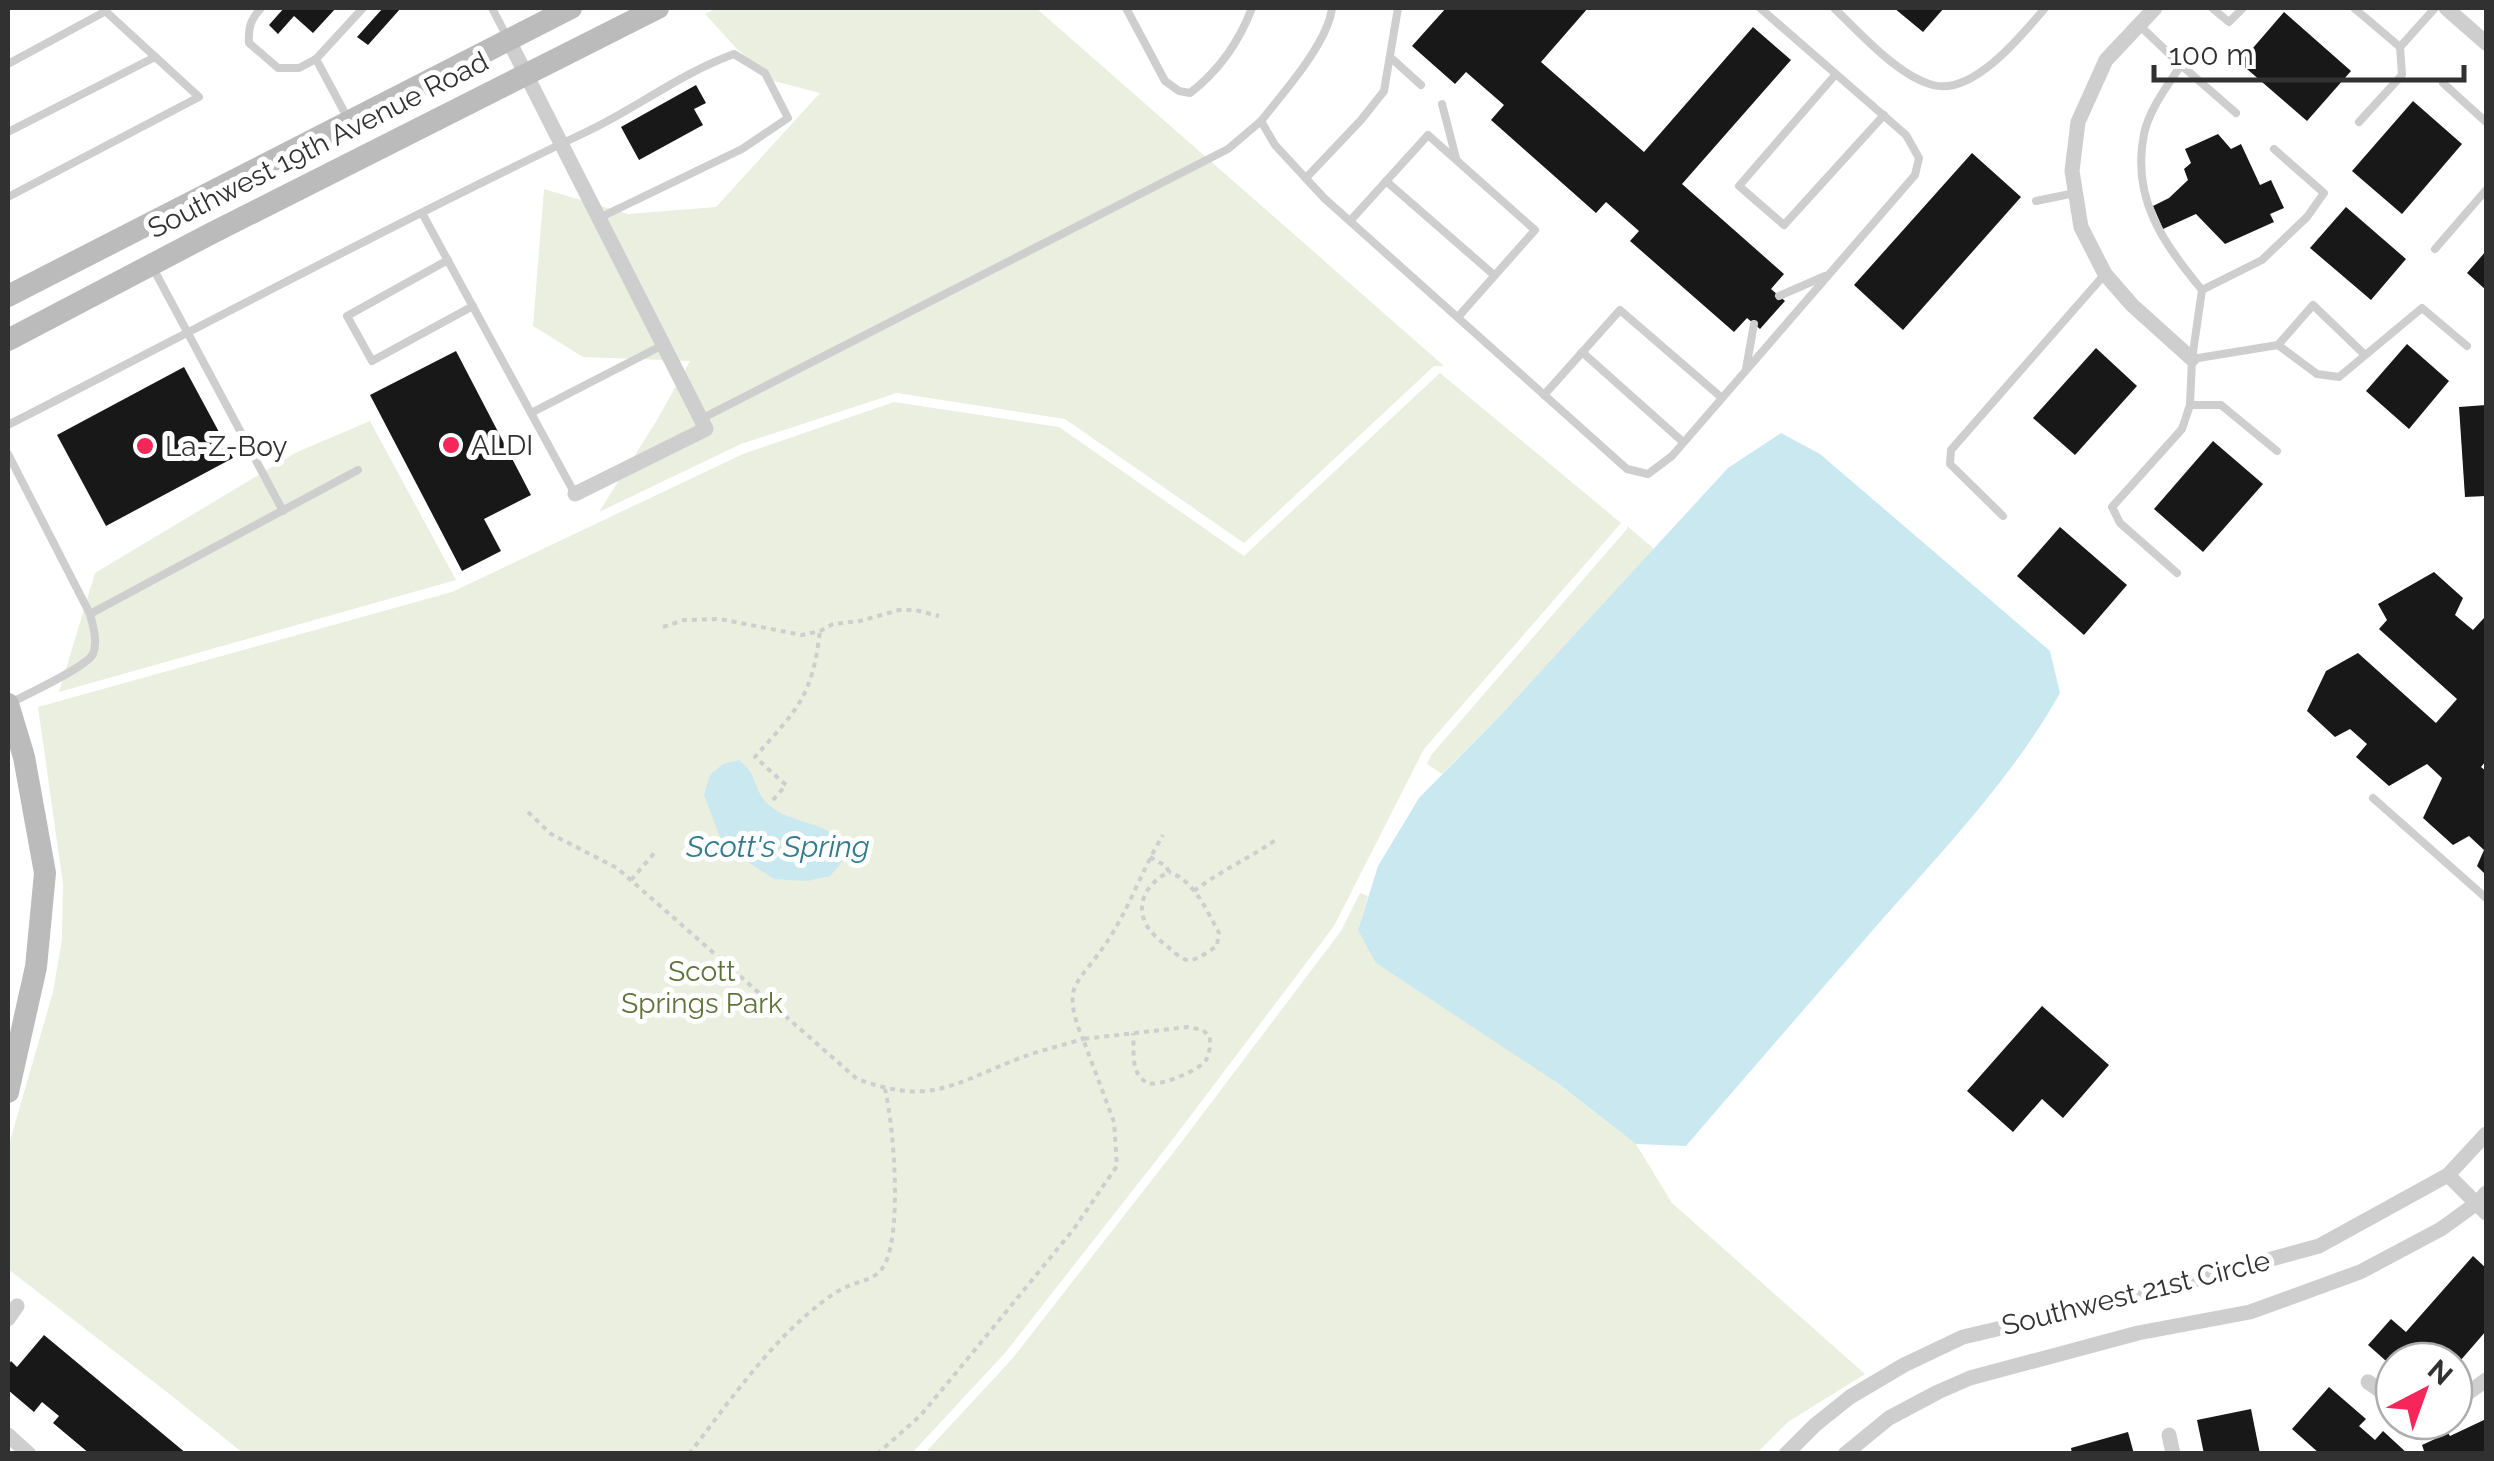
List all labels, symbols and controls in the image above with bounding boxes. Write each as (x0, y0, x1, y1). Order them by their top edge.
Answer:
scale bar (2154, 20, 2464, 82)
text: 100 m (2169, 37, 2254, 72)
street label: Southwest 19th Avenue Road (142, 45, 494, 245)
place label: ALDI (471, 429, 533, 462)
place label: La-Z-Boy (165, 430, 288, 463)
marker: ALDI (440, 434, 462, 456)
marker: La-Z-Boy (134, 435, 156, 457)
water label: Scott's Spring (685, 829, 870, 864)
park label: Scott Springs Park (621, 955, 783, 1020)
street label: Southwest 21st Circle (1999, 1244, 2273, 1342)
north arrow (2374, 1341, 2474, 1441)
text: N (2421, 1353, 2459, 1392)

